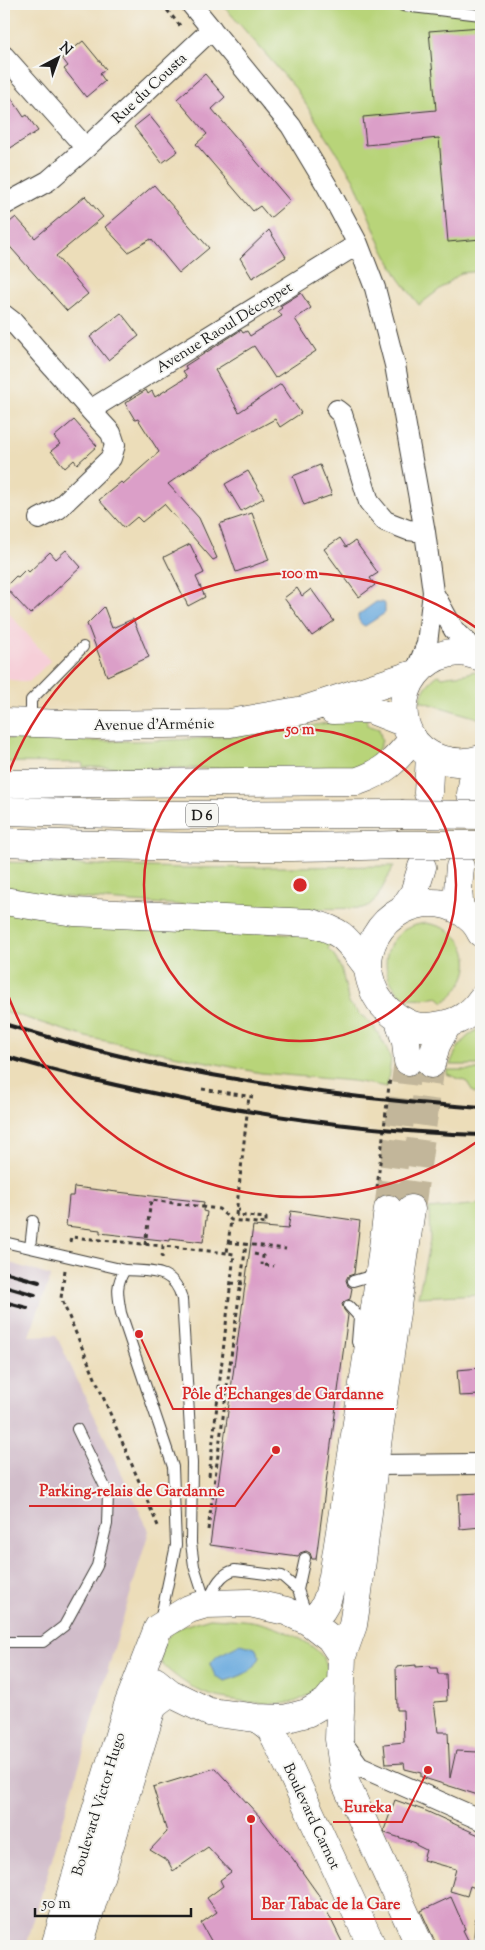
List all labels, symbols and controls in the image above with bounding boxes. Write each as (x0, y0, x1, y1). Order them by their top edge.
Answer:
north arrow (32, 32, 82, 82)
text: N (54, 38, 76, 61)
street label: Rue du Cousta (108, 49, 192, 129)
street label: Avenue Raoul Décoppet (153, 278, 297, 379)
text: 100 m (282, 564, 319, 585)
street label: Avenue d'Arménie (94, 714, 215, 737)
text: 50 m (285, 720, 315, 741)
road number: D 6 (186, 804, 218, 826)
centre of rings (291, 876, 309, 894)
callout: Pôle d'Echanges de Gardanne (173, 1378, 394, 1409)
text: Pôle d'Echanges de Gardanne (182, 1384, 384, 1407)
callout: Parking-relais de Gardanne (29, 1475, 235, 1506)
text: Parking-relais de Gardanne (39, 1481, 225, 1504)
street label: Boulevard Victor Hugo (68, 1730, 131, 1879)
street label: Boulevard Carnot (277, 1760, 344, 1873)
callout: Eureka (333, 1791, 402, 1822)
text: Eureka (344, 1797, 393, 1820)
scale bar (35, 1885, 191, 1917)
callout: Bar Tabac de la Gare (252, 1888, 411, 1919)
text: 50 m (41, 1894, 71, 1915)
text: Bar Tabac de la Gare (262, 1894, 401, 1917)

